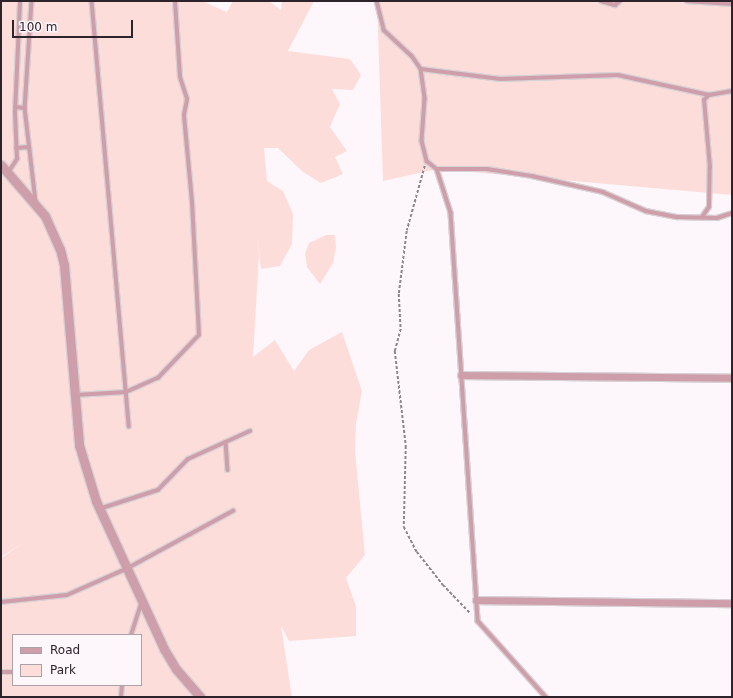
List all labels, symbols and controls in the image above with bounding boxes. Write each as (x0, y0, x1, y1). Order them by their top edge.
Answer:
scale bar (14, 12, 135, 38)
text: 100 m (19, 20, 57, 34)
legend (12, 634, 142, 686)
text: Road (50, 643, 80, 657)
text: Park (50, 663, 76, 677)

